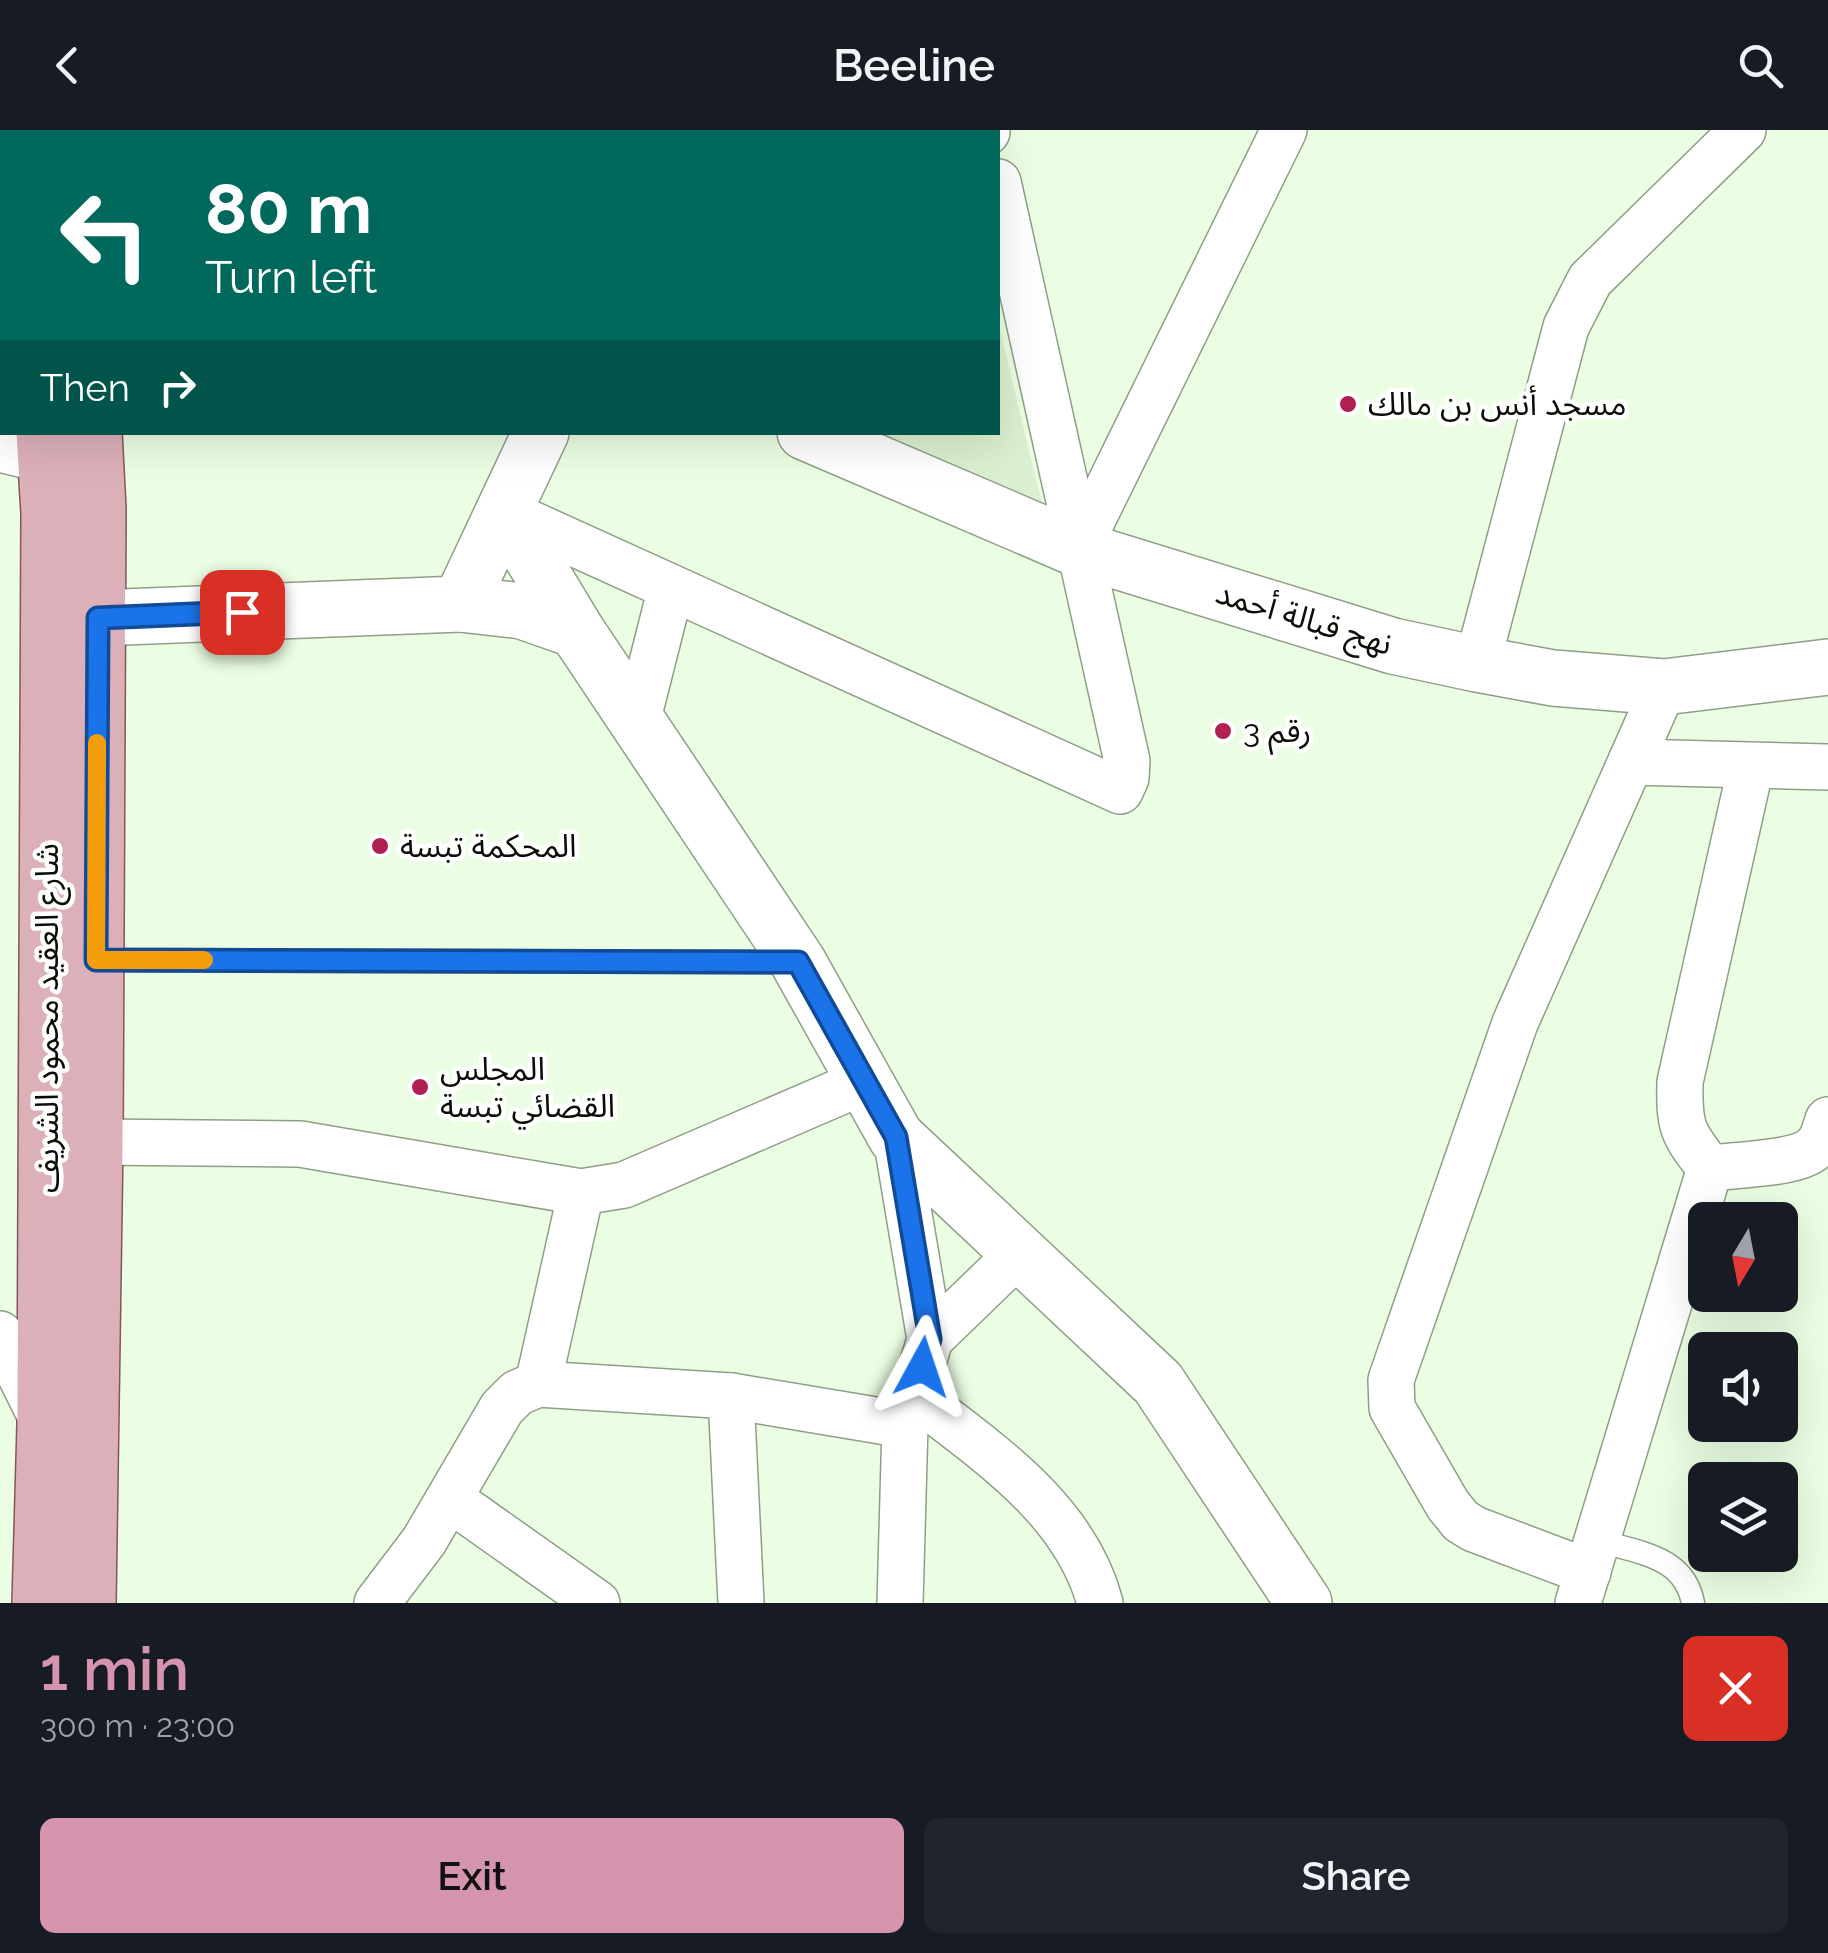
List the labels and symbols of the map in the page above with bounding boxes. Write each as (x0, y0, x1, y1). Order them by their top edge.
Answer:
place label: مسجد أنس بن مالك (1368, 385, 1627, 422)
marker: مسجد أنس بن مالك (1337, 393, 1359, 415)
pin (200, 570, 285, 655)
street label: نهج قبالة أحمد (1210, 573, 1397, 668)
place label: رقم 3 (1243, 712, 1311, 755)
marker: رقم 3 (1212, 720, 1234, 742)
place label: المحكمة تبسة (400, 827, 577, 864)
marker: المحكمة تبسة (369, 835, 391, 857)
street label: شارع العقيد محمود الشريف (28, 843, 71, 1193)
place label: المجلس القضائي تبسة (440, 1050, 615, 1130)
marker: المجلس القضائي تبسة (409, 1076, 431, 1098)
north arrow (1688, 1202, 1798, 1312)
position arrow (870, 1315, 974, 1419)

